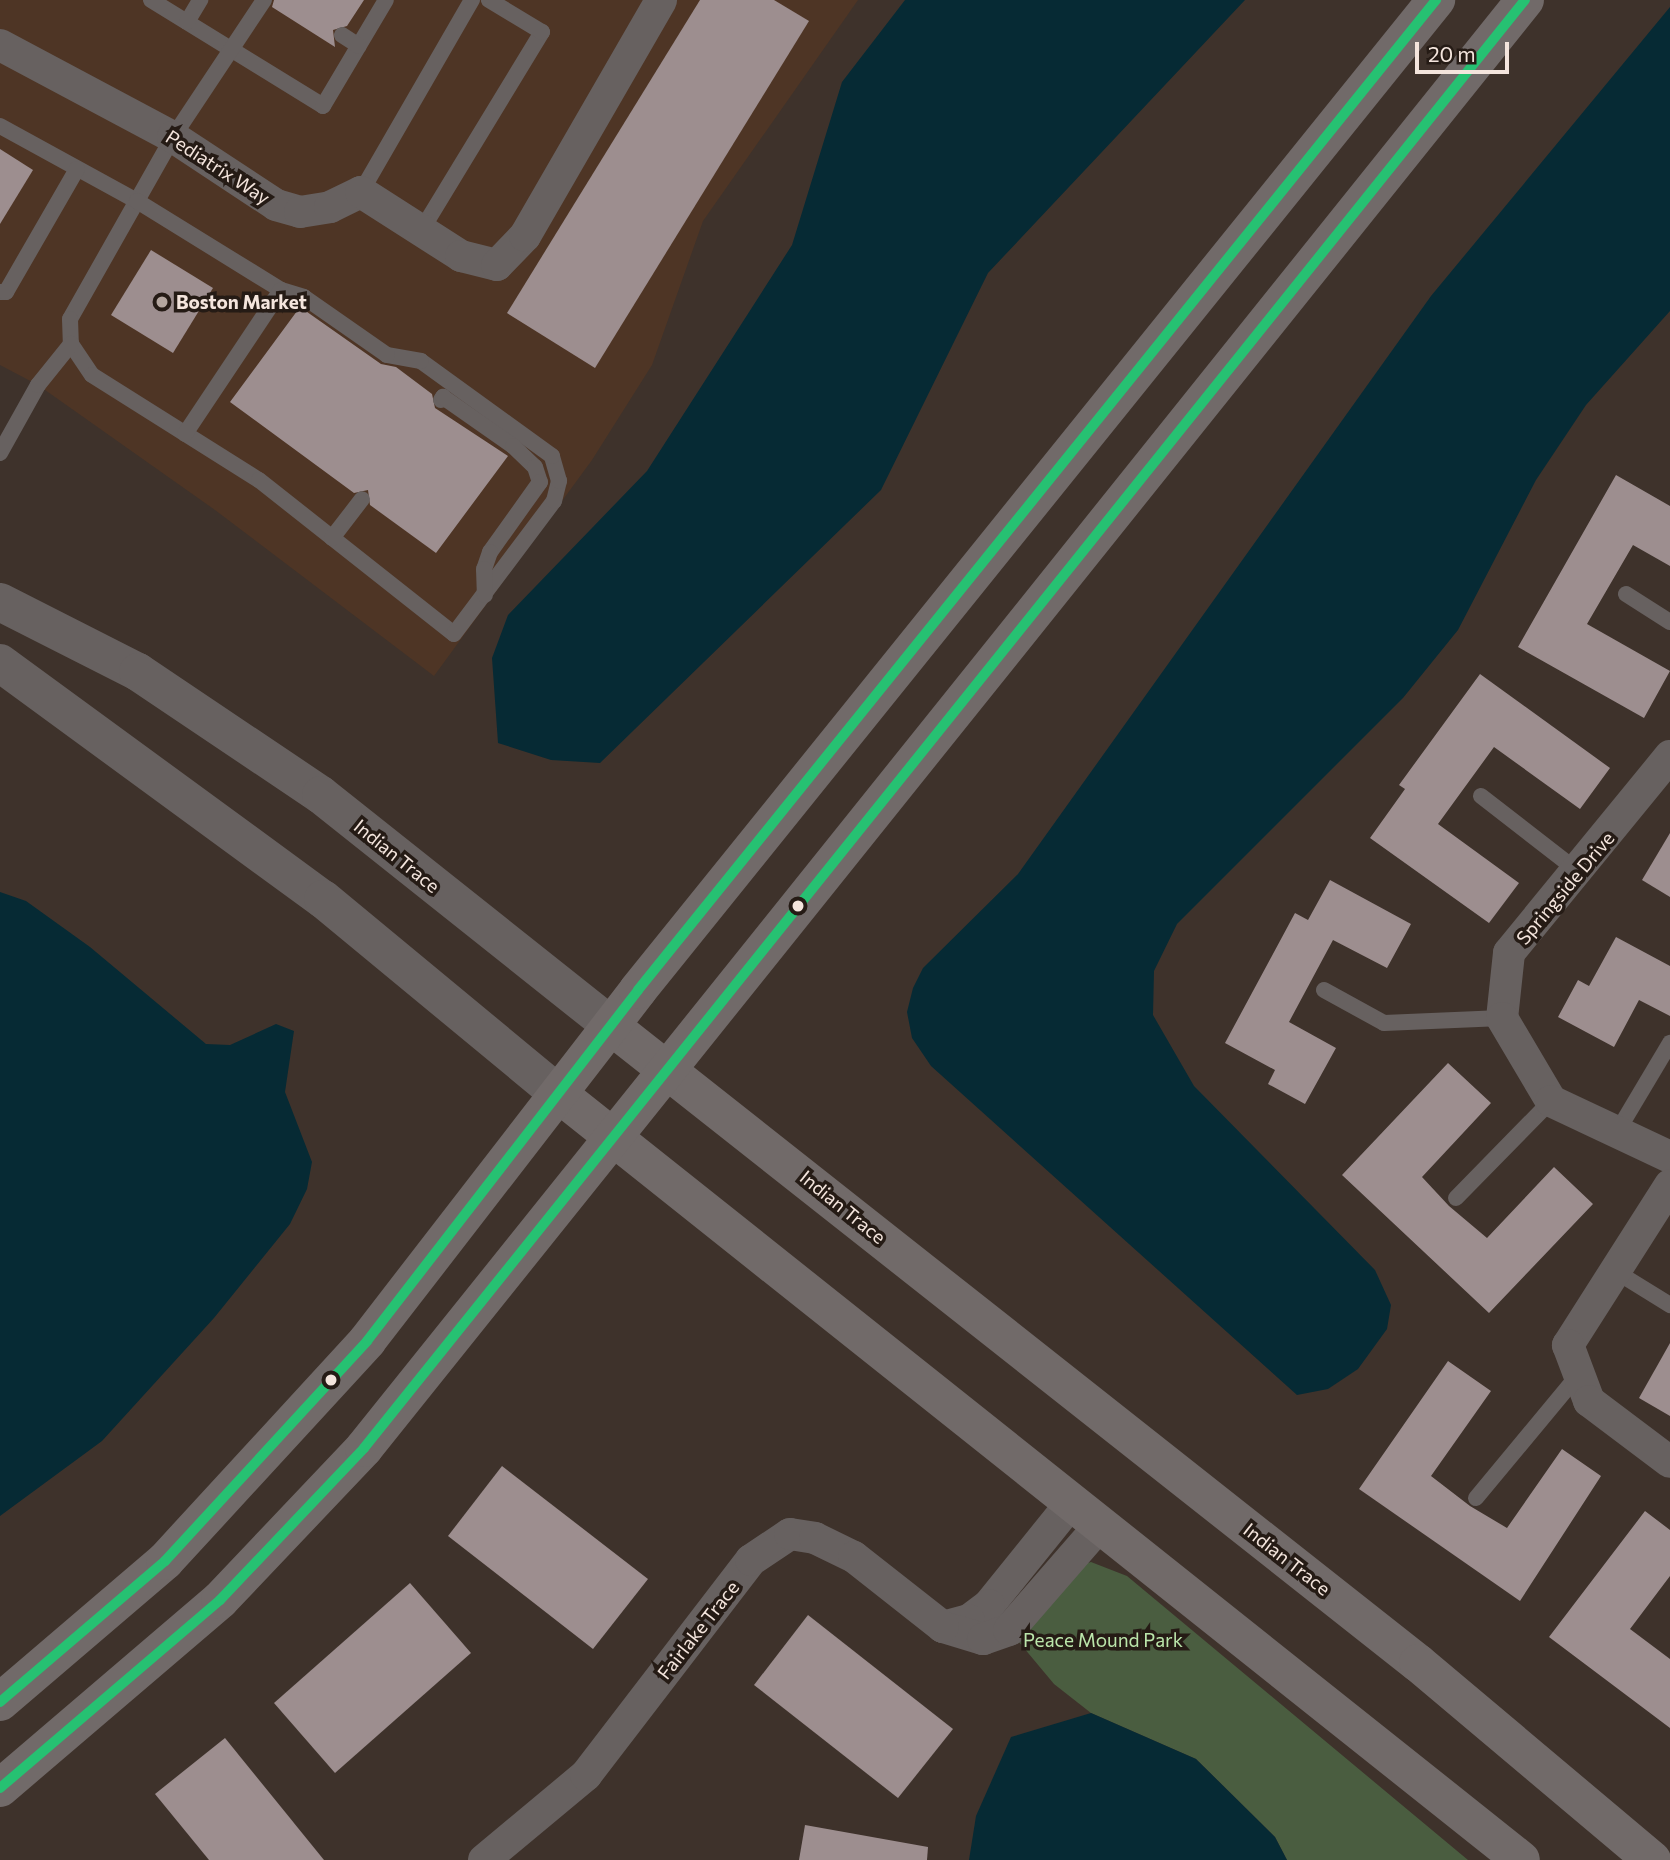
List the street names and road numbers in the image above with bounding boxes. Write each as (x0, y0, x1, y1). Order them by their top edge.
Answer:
street label: Pediatrix Way (162, 125, 274, 209)
street label: Indian Trace (349, 814, 445, 898)
street label: Springside Drive (1511, 827, 1619, 949)
street label: Indian Trace (795, 1165, 891, 1249)
street label: Indian Trace (1239, 1518, 1335, 1600)
street label: Fairlake Trace (653, 1576, 743, 1684)

